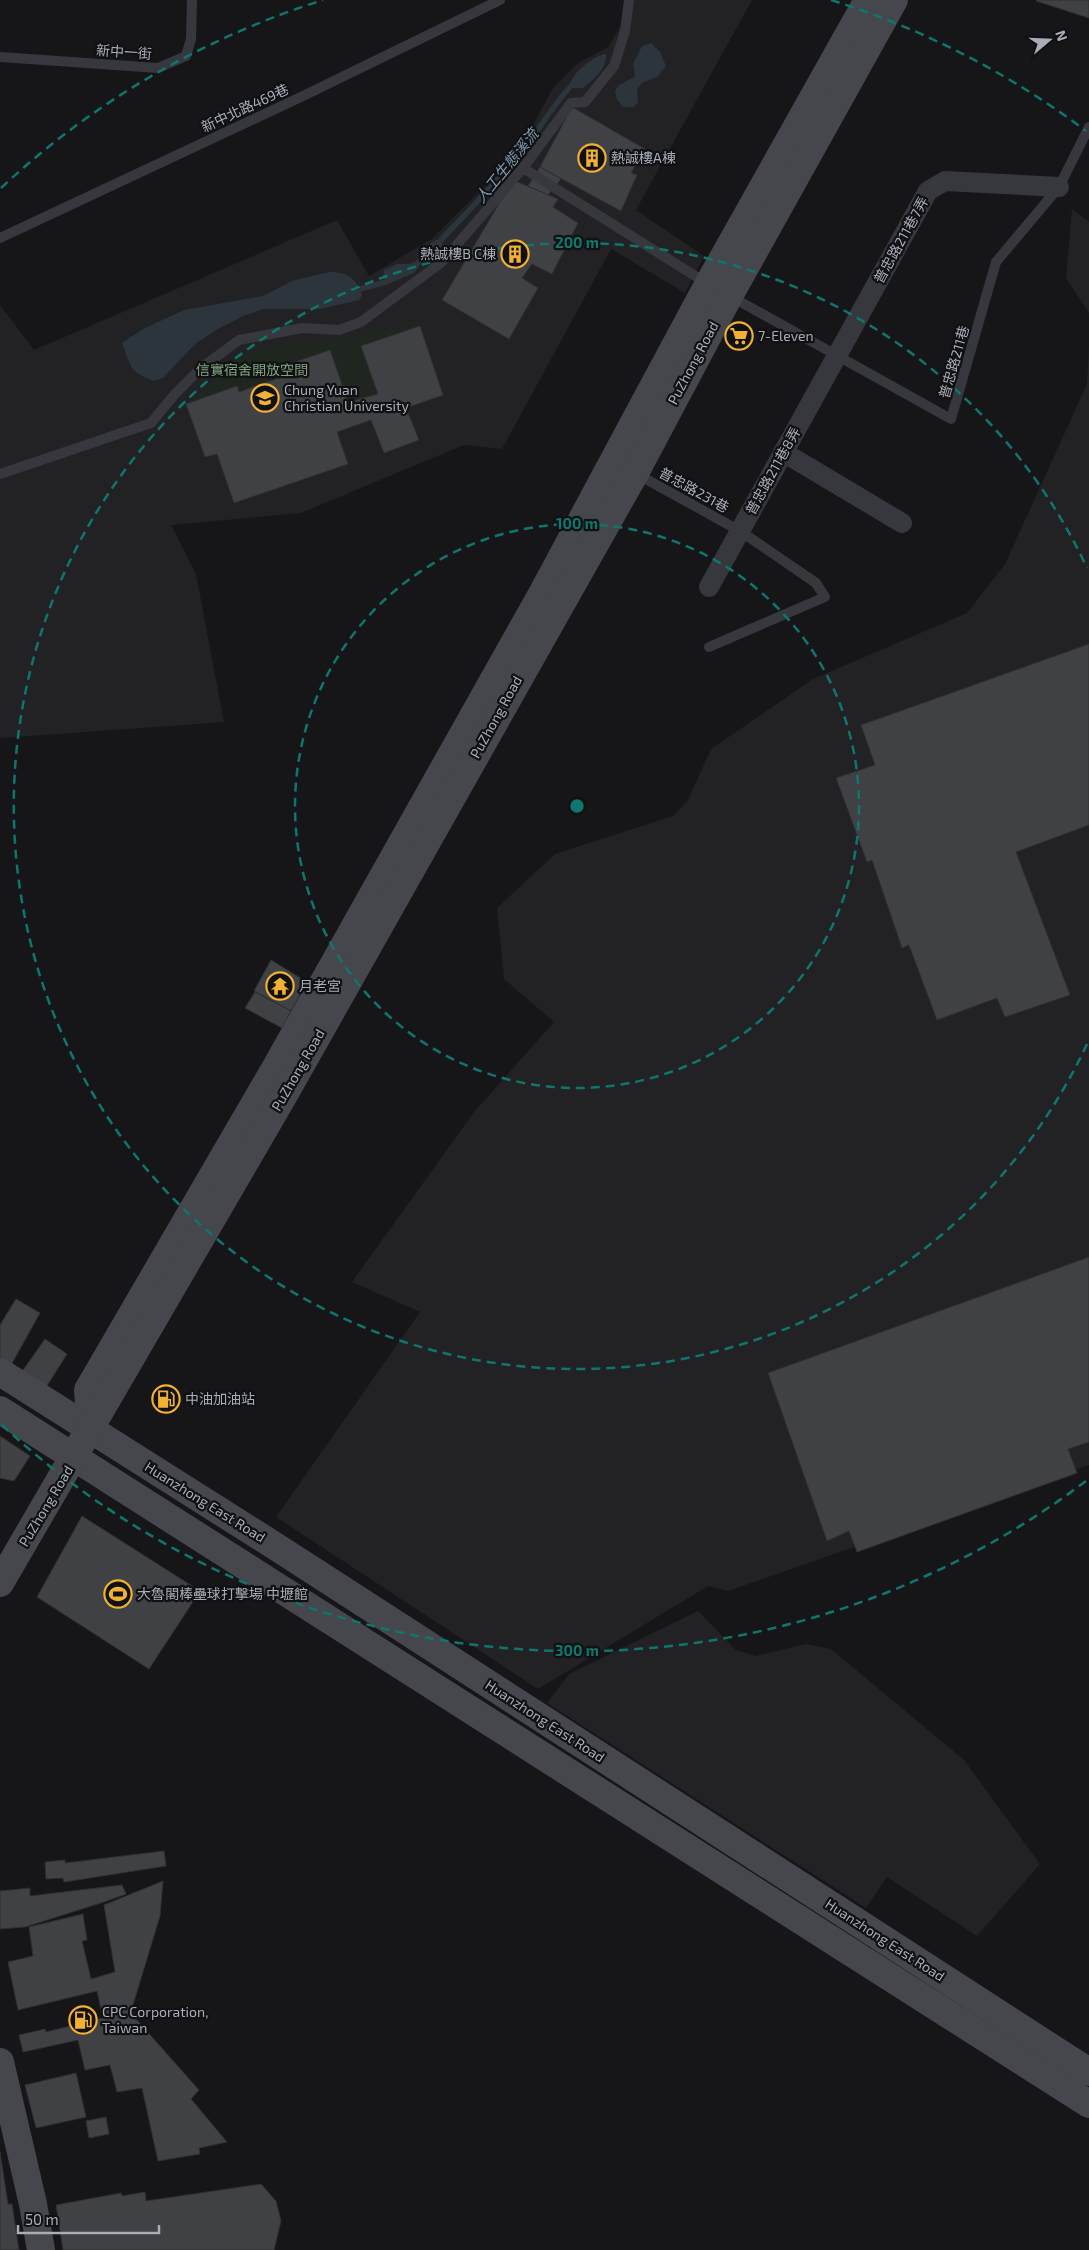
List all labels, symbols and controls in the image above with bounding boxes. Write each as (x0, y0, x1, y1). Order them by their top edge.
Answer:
north arrow (1024, 15, 1074, 65)
text: N (1052, 28, 1071, 43)
street label: 新中一街 (96, 41, 153, 62)
street label: 新中北路469巷 (198, 80, 291, 135)
water label: 人工生態溪流 (471, 123, 543, 206)
building icon: 熱誠樓A棟 (577, 143, 607, 173)
place label: 熱誠樓A棟 (611, 149, 676, 166)
street label: 普忠路211巷7弄 (870, 194, 931, 286)
text: 200 m (555, 233, 599, 251)
building icon: 熱誠樓B C棟 (500, 239, 530, 269)
place label: 熱誠樓B C棟 (420, 245, 496, 262)
street label: PuZhong Road (664, 318, 722, 407)
supermarket icon: 7-Eleven (724, 321, 754, 351)
street label: 普忠路211巷 (935, 323, 972, 400)
place label: 7-Eleven (758, 327, 814, 344)
park label: 信實宿舍開放空間 (196, 361, 308, 378)
place label: Chung Yuan Christian University (284, 381, 409, 414)
school or university icon: Chung Yuan Christian University (250, 383, 280, 413)
street label: 普忠路211巷8弄 (741, 424, 804, 518)
street label: 普忠路231巷 (656, 463, 732, 516)
text: 100 m (556, 514, 598, 532)
street label: PuZhong Road (466, 673, 525, 761)
centre of rings (568, 797, 586, 815)
temple icon: 月老宮 (265, 971, 295, 1001)
place label: 月老宮 (299, 977, 341, 994)
street label: PuZhong Road (267, 1026, 328, 1114)
fuel station icon: 中油加油站 (151, 1384, 181, 1414)
place label: 中油加油站 (185, 1390, 255, 1407)
street label: Huanzhong East Road (142, 1458, 269, 1546)
street label: PuZhong Road (15, 1462, 76, 1549)
sports icon: 大魯閣棒壘球打擊場 中壢館 (103, 1579, 133, 1609)
place label: 大魯閣棒壘球打擊場 中壢館 (137, 1585, 308, 1602)
text: 300 m (555, 1641, 599, 1659)
street label: Huanzhong East Road (482, 1676, 608, 1766)
street label: Huanzhong East Road (822, 1895, 948, 1985)
place label: CPC Corporation, Taiwan (102, 2003, 208, 2036)
fuel station icon: CPC Corporation, Taiwan (68, 2005, 98, 2035)
scale bar (18, 2202, 159, 2234)
text: 50 m (25, 2210, 59, 2228)

